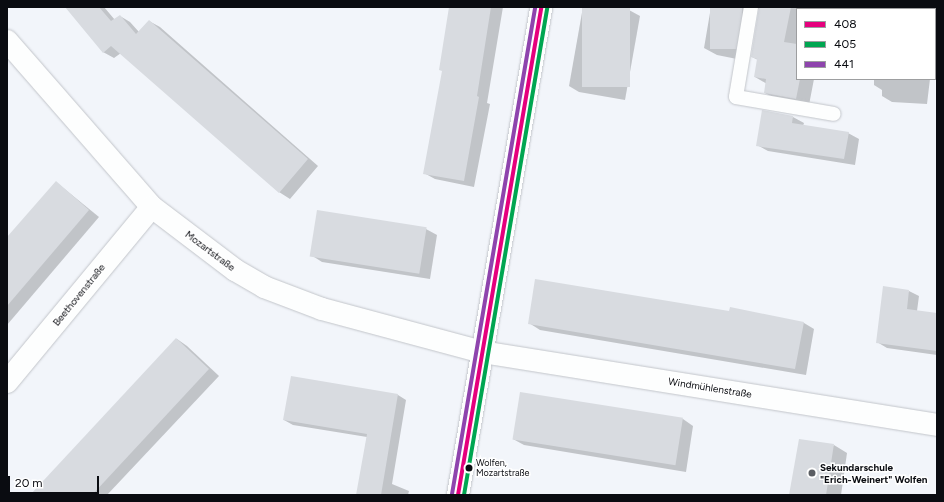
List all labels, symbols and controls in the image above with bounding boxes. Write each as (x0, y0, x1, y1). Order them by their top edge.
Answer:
legend (796, 8, 936, 80)
text: 408 (834, 17, 857, 31)
text: 405 (834, 37, 856, 51)
text: 441 (834, 57, 854, 71)
street label: Mozartstraße (183, 228, 237, 274)
street label: Beethovenstraße (50, 262, 108, 328)
street label: Windmühlenstraße (667, 375, 753, 401)
place label: Wolfen, Mozartstraße (476, 458, 530, 479)
place label: Sekundarschule "Erich-Weinert" Wolfen (820, 461, 928, 484)
marker: Wolfen, Mozartstraße (464, 463, 474, 473)
scale bar (10, 468, 101, 494)
marker: Sekundarschule "Erich-Weinert" Wolfen (807, 468, 817, 478)
text: 20 m (15, 476, 43, 490)

